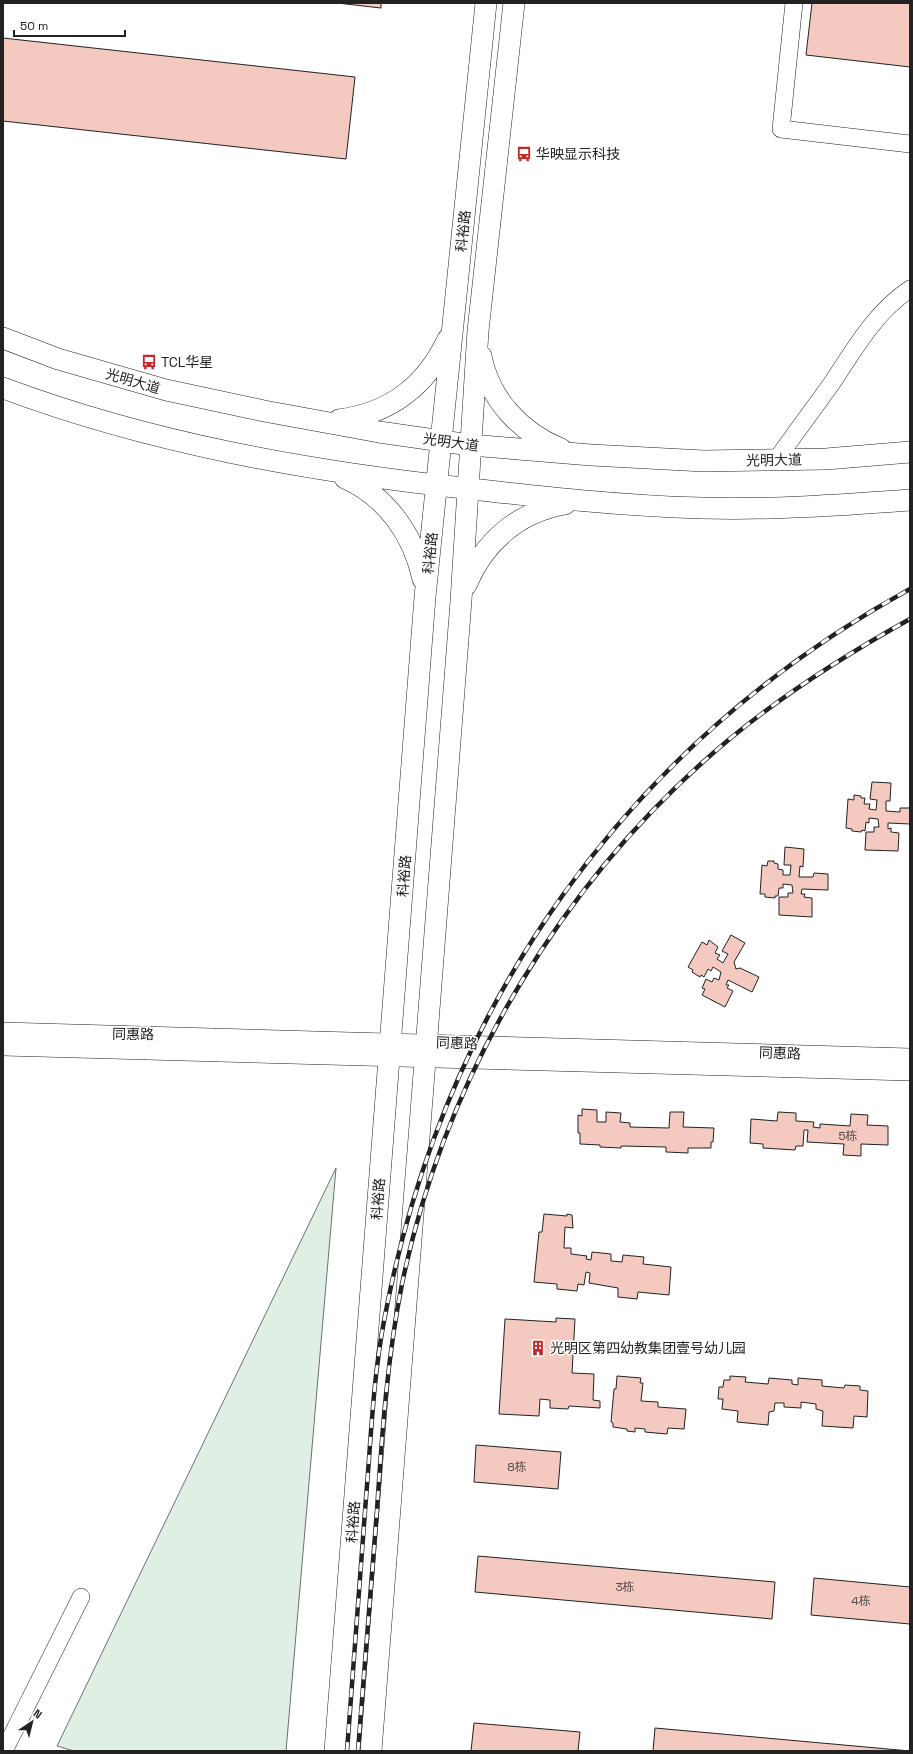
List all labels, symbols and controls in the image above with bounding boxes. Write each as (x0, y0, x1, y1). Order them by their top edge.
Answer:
scale bar (14, 12, 125, 38)
text: 50 m (20, 18, 48, 34)
bus stop icon: 华映显示科技 (515, 145, 533, 163)
place label: 华映显示科技 (536, 145, 620, 163)
street label: 科裕路 (452, 209, 474, 253)
bus stop icon: TCL华星 (140, 353, 158, 371)
place label: TCL华星 (161, 353, 213, 371)
street label: 光明大道 (104, 365, 162, 397)
street label: 光明大道 (422, 429, 480, 455)
street label: 光明大道 (746, 451, 802, 469)
street label: 科裕路 (419, 531, 441, 575)
street label: 科裕路 (394, 854, 414, 898)
street label: 同惠路 (112, 1025, 154, 1043)
street label: 同惠路 (436, 1033, 478, 1053)
street label: 同惠路 (759, 1043, 801, 1063)
house number: 5栋 (838, 1128, 858, 1144)
street label: 科裕路 (368, 1177, 388, 1221)
building icon: 光明区第四幼教集团壹号幼儿园 (529, 1339, 547, 1357)
place label: 光明区第四幼教集团壹号幼儿园 (550, 1339, 746, 1357)
house number: 8栋 (507, 1459, 527, 1475)
street label: 科裕路 (343, 1500, 363, 1544)
house number: 3栋 (615, 1579, 635, 1595)
house number: 4栋 (851, 1593, 871, 1609)
north arrow (12, 1702, 52, 1742)
text: N (31, 1706, 45, 1722)

